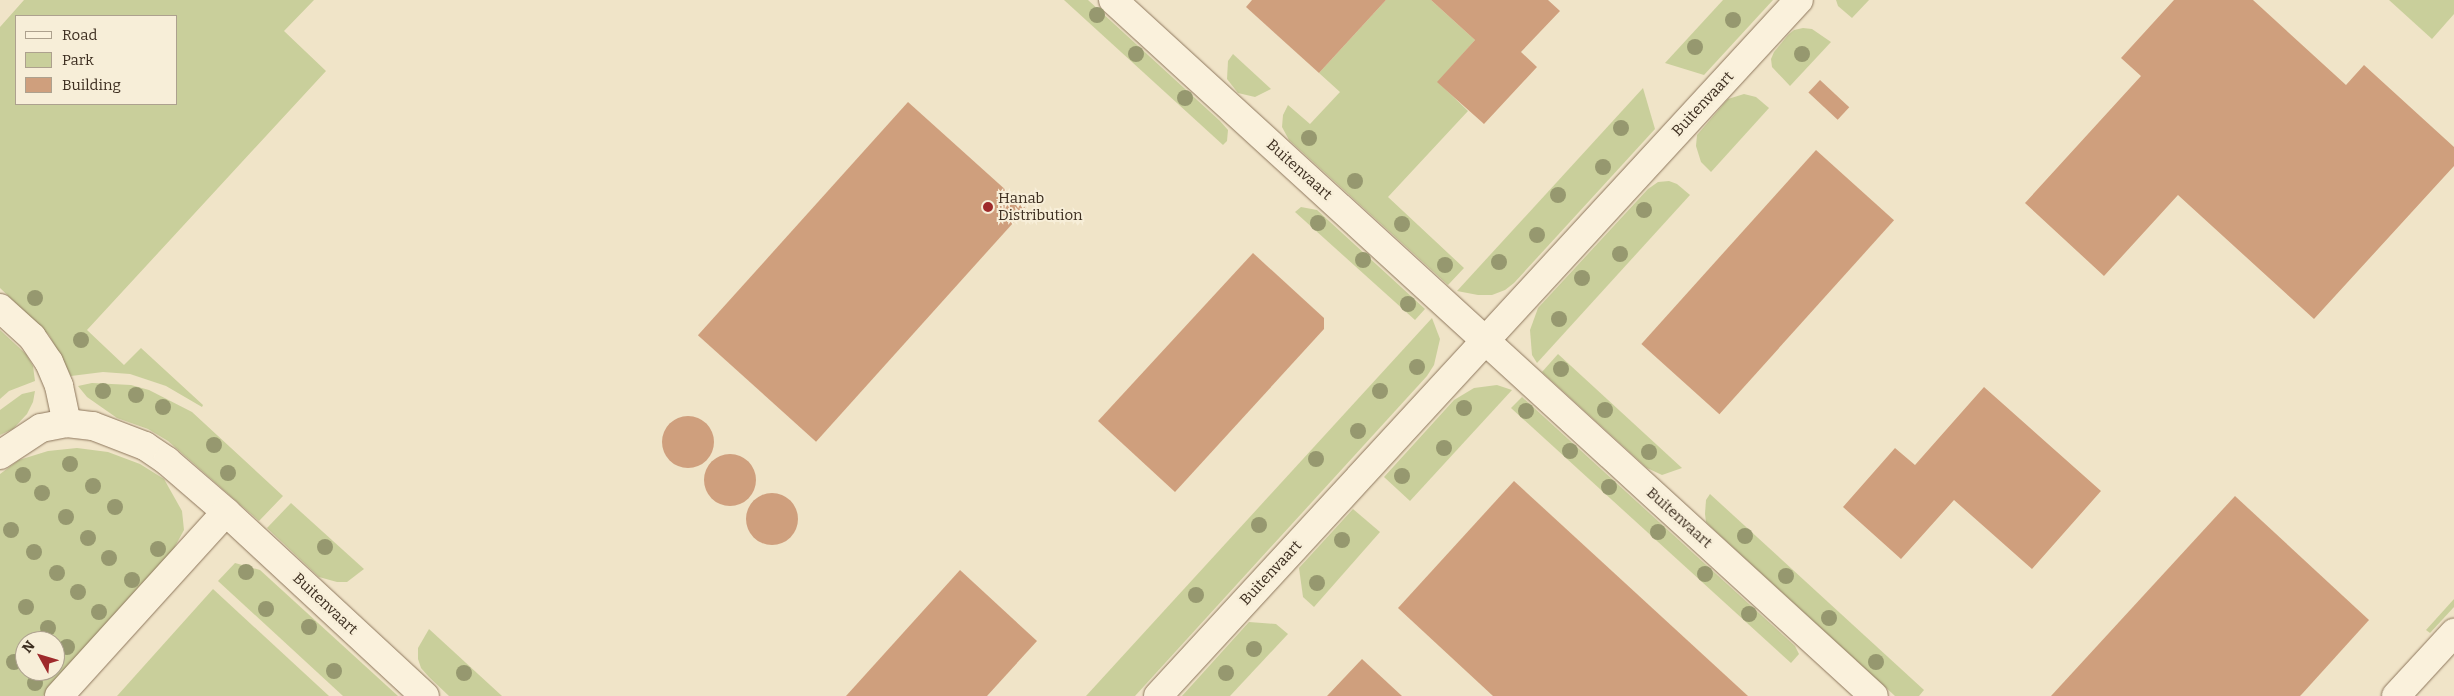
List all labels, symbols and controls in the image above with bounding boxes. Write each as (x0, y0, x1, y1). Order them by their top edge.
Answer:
legend (15, 15, 178, 105)
text: Road (62, 26, 97, 44)
text: Park (62, 51, 94, 69)
street label: Buitenvaart (1669, 68, 1737, 140)
text: Building (62, 76, 121, 94)
street label: Buitenvaart (1263, 136, 1335, 204)
place label: Hanab Distribution (998, 189, 1082, 224)
marker: Hanab Distribution (982, 201, 994, 213)
street label: Buitenvaart (1643, 484, 1715, 552)
street label: Buitenvaart (1237, 537, 1305, 609)
street label: Buitenvaart (289, 570, 361, 638)
north arrow (15, 631, 65, 681)
text: N (19, 637, 39, 656)

